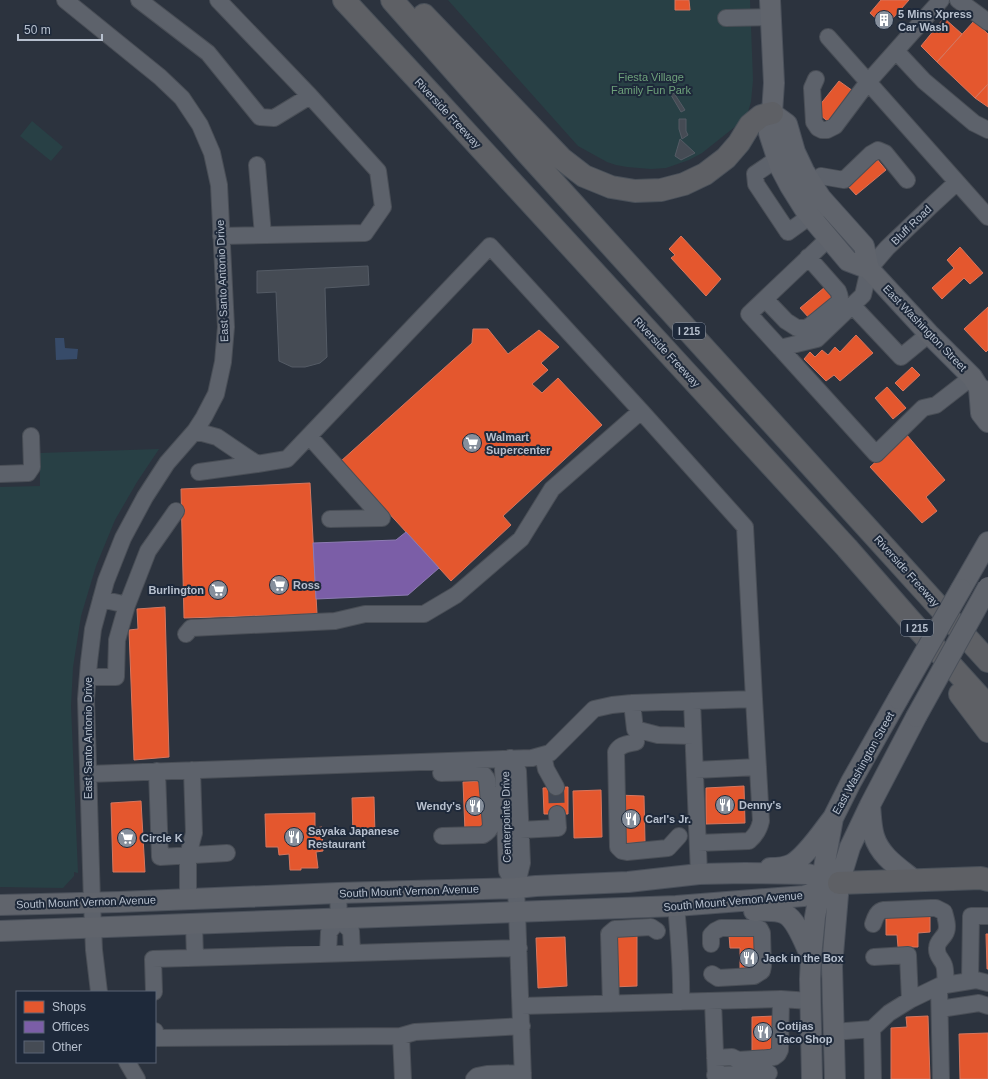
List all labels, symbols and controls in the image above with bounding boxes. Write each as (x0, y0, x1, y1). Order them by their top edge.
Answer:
place label: 5 Mins Xpress Car Wash (898, 8, 972, 33)
building icon: 5 Mins Xpress Car Wash (873, 9, 895, 31)
scale bar (18, 16, 102, 42)
text: 50 m (24, 23, 51, 37)
park label: Fiesta Village Family Fun Park (611, 71, 692, 96)
street label: Riverside Freeway (413, 76, 484, 151)
street label: Bluff Road (888, 203, 934, 247)
street label: East Santo Antonio Drive (214, 220, 230, 342)
street label: East Washington Street (881, 282, 969, 374)
street label: Riverside Freeway (632, 315, 703, 390)
road number: I 215 (673, 323, 705, 339)
place label: Walmart Supercenter (486, 431, 551, 456)
supermarket icon: Walmart Supercenter (461, 432, 483, 454)
street label: Riverside Freeway (872, 533, 942, 609)
supermarket icon: Ross (268, 574, 290, 596)
supermarket icon: Burlington (207, 579, 229, 601)
place label: Ross (293, 579, 320, 591)
place label: Burlington (148, 584, 204, 596)
road number: I 215 (901, 620, 933, 636)
street label: East Santo Antonio Drive (82, 677, 94, 799)
street label: East Washington Street (830, 710, 896, 816)
street label: Centerpointe Drive (499, 771, 513, 863)
restaurant icon: Denny's (714, 794, 736, 816)
restaurant icon: Wendy's (464, 795, 486, 817)
place label: Denny's (739, 799, 781, 811)
place label: Wendy's (416, 800, 461, 812)
restaurant icon: Carl's Jr. (620, 808, 642, 830)
place label: Carl's Jr. (645, 813, 691, 825)
place label: Sayaka Japanese Restaurant (308, 825, 399, 850)
restaurant icon: Sayaka Japanese Restaurant (283, 826, 305, 848)
supermarket icon: Circle K (116, 827, 138, 849)
place label: Circle K (141, 832, 183, 844)
street label: South Mount Vernon Avenue (339, 883, 479, 899)
street label: South Mount Vernon Avenue (663, 889, 803, 913)
street label: South Mount Vernon Avenue (16, 894, 156, 910)
restaurant icon: Jack in the Box (738, 947, 760, 969)
place label: Jack in the Box (763, 952, 845, 964)
legend (16, 991, 156, 1063)
text: Shops (52, 1000, 86, 1014)
text: Offices (52, 1020, 89, 1034)
place label: Cotijas Taco Shop (777, 1020, 833, 1045)
restaurant icon: Cotijas Taco Shop (752, 1021, 774, 1043)
text: Other (52, 1040, 82, 1054)

